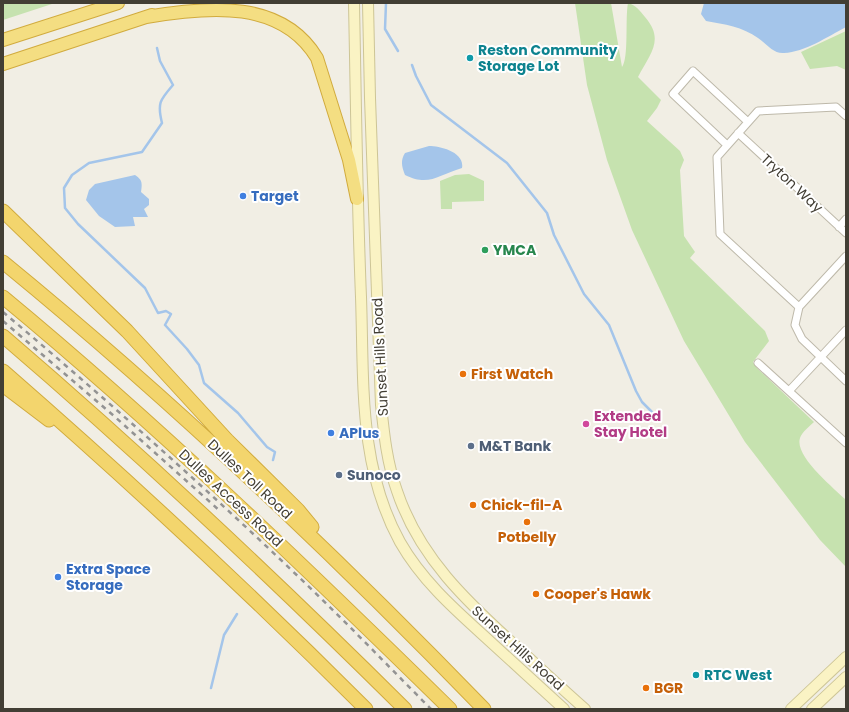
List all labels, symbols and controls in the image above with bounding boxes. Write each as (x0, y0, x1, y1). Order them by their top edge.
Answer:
place label: Reston Community Storage Lot (478, 40, 617, 76)
marker: Reston Community Storage Lot (465, 53, 475, 63)
street label: Tryton Way (756, 149, 828, 217)
place label: Target (251, 186, 299, 206)
marker: Target (238, 191, 248, 201)
place label: YMCA (493, 240, 537, 260)
marker: YMCA (480, 245, 490, 255)
street label: Sunset Hills Road (367, 297, 393, 417)
place label: First Watch (471, 364, 553, 384)
marker: First Watch (458, 369, 468, 379)
place label: Extended Stay Hotel (594, 406, 667, 442)
marker: Extended Stay Hotel (581, 419, 591, 429)
place label: APlus (339, 423, 380, 443)
marker: APlus (326, 428, 336, 438)
street label: Dulles Toll Road (203, 435, 297, 523)
place label: M&T Bank (479, 436, 551, 456)
marker: M&T Bank (466, 441, 476, 451)
street label: Dulles Access Road (175, 445, 287, 551)
place label: Sunoco (347, 465, 401, 485)
marker: Sunoco (334, 470, 344, 480)
place label: Chick-fil-A (481, 495, 563, 515)
marker: Chick-fil-A (468, 500, 478, 510)
marker: Potbelly (522, 517, 532, 527)
place label: Potbelly (498, 527, 556, 547)
place label: Extra Space Storage (66, 559, 151, 595)
marker: Extra Space Storage (53, 572, 63, 582)
place label: Cooper's Hawk (544, 584, 651, 604)
marker: Cooper's Hawk (531, 589, 541, 599)
street label: Sunset Hills Road (467, 601, 569, 695)
place label: RTC West (704, 665, 772, 685)
marker: RTC West (691, 670, 701, 680)
place label: BGR (654, 678, 683, 698)
marker: BGR (641, 683, 651, 693)

